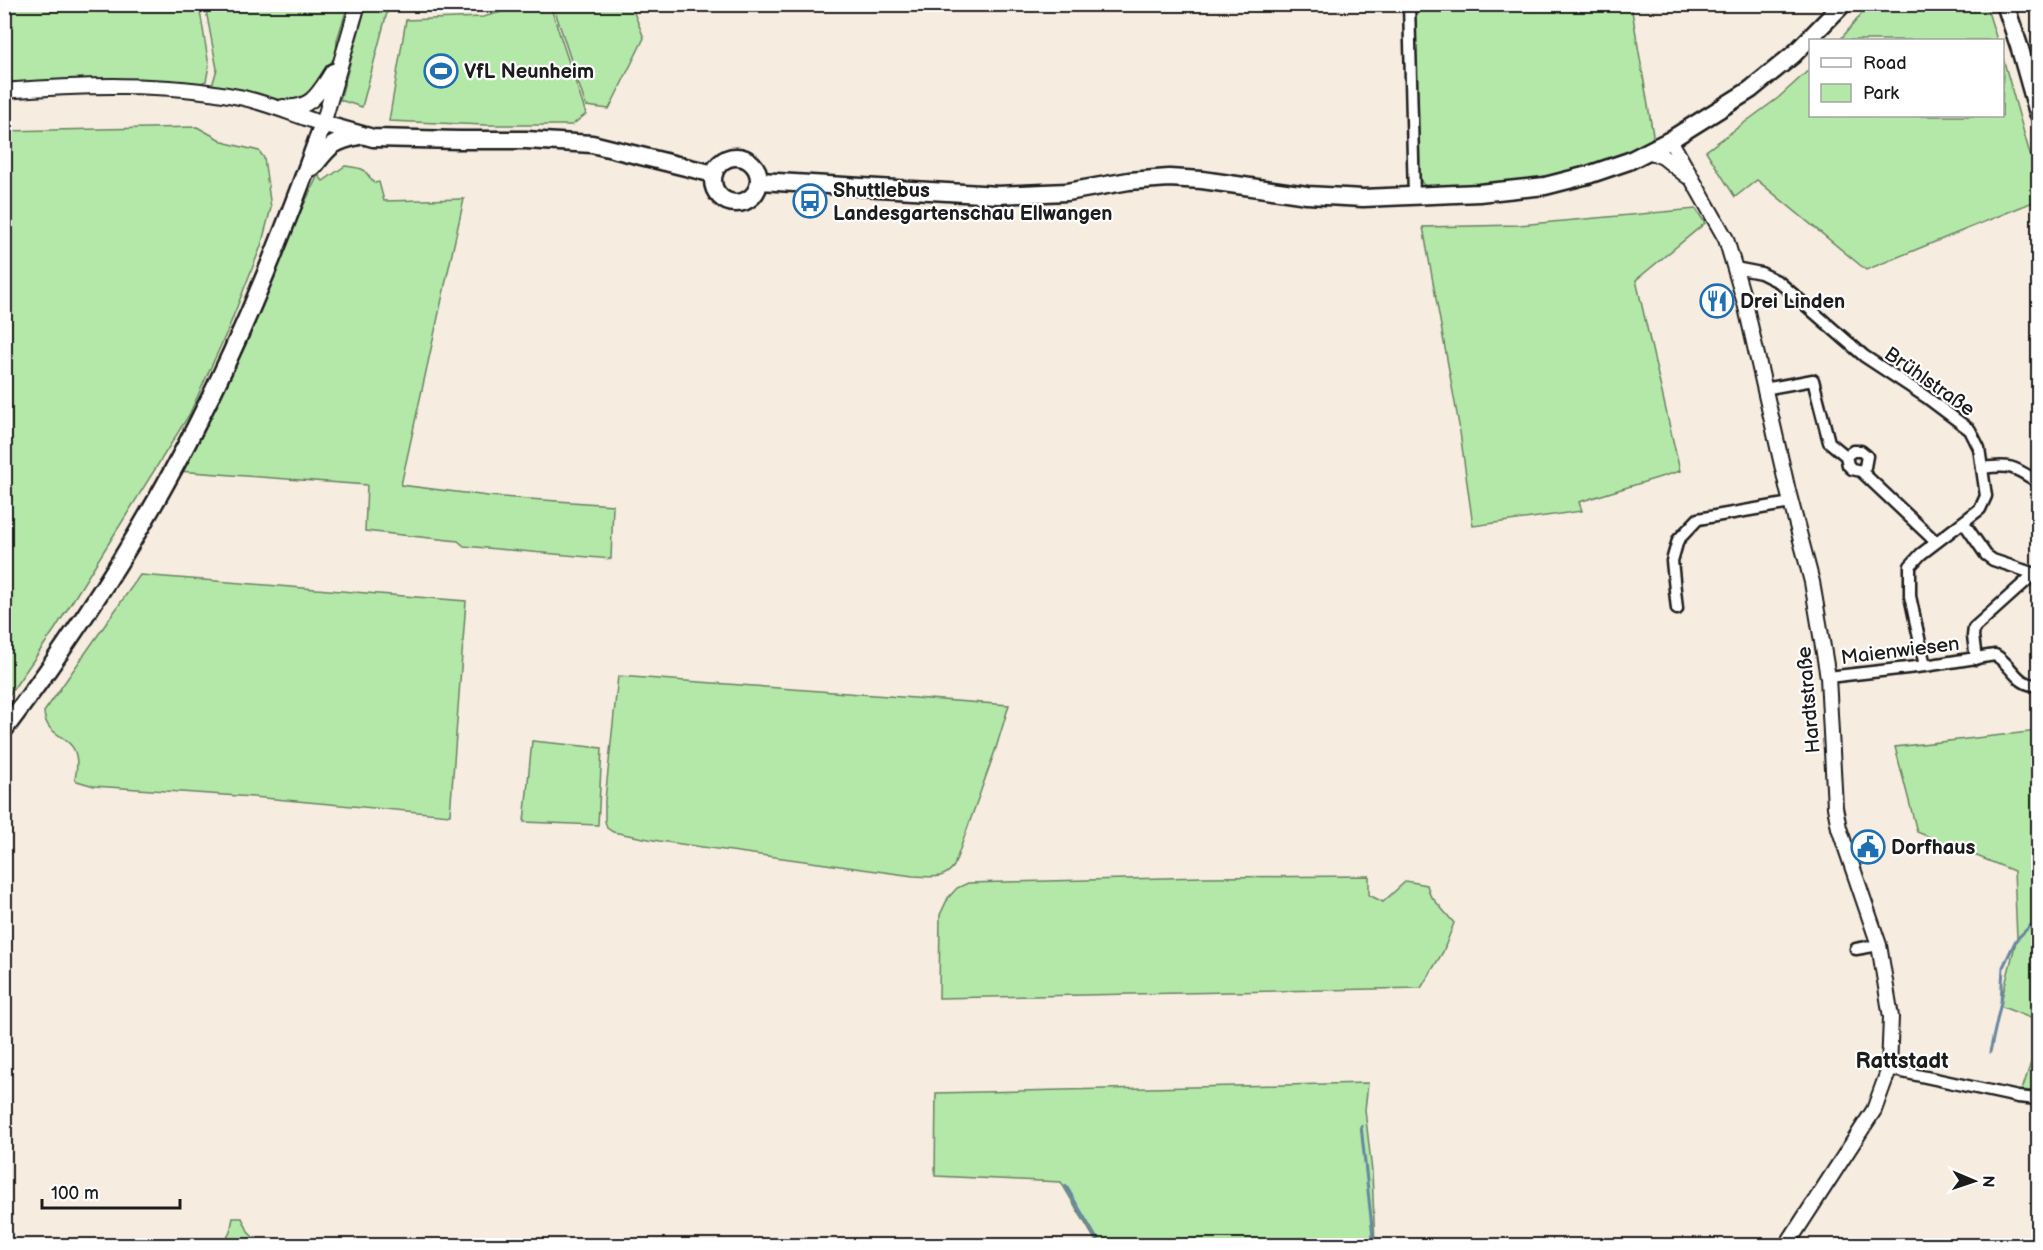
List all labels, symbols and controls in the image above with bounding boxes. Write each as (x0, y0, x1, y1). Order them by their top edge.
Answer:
legend (1809, 39, 2004, 117)
sports icon: VfL Neunheim (423, 53, 459, 89)
text: Road (1863, 53, 1907, 74)
place label: VfL Neunheim (464, 60, 594, 84)
text: Park (1863, 83, 1899, 104)
place label: Shuttlebus Landesgartenschau Ellwangen (833, 179, 1112, 226)
bus stop icon: Shuttlebus Landesgartenschau Ellwangen (792, 183, 828, 219)
restaurant icon: Drei Linden (1699, 283, 1735, 319)
place label: Drei Linden (1740, 290, 1845, 314)
street label: Brühlstraße (1880, 342, 1979, 422)
street label: Maienwiesen (1839, 632, 1961, 670)
street label: Hardtstraße (1792, 645, 1826, 754)
public building icon: Dorfhaus (1850, 829, 1886, 865)
place label: Dorfhaus (1891, 836, 1975, 860)
district label: Rattstadt (1855, 1048, 1949, 1075)
north arrow (1944, 1151, 2004, 1211)
scale bar (42, 1172, 180, 1210)
text: N (1978, 1175, 1997, 1188)
text: 100 m (51, 1183, 99, 1204)

